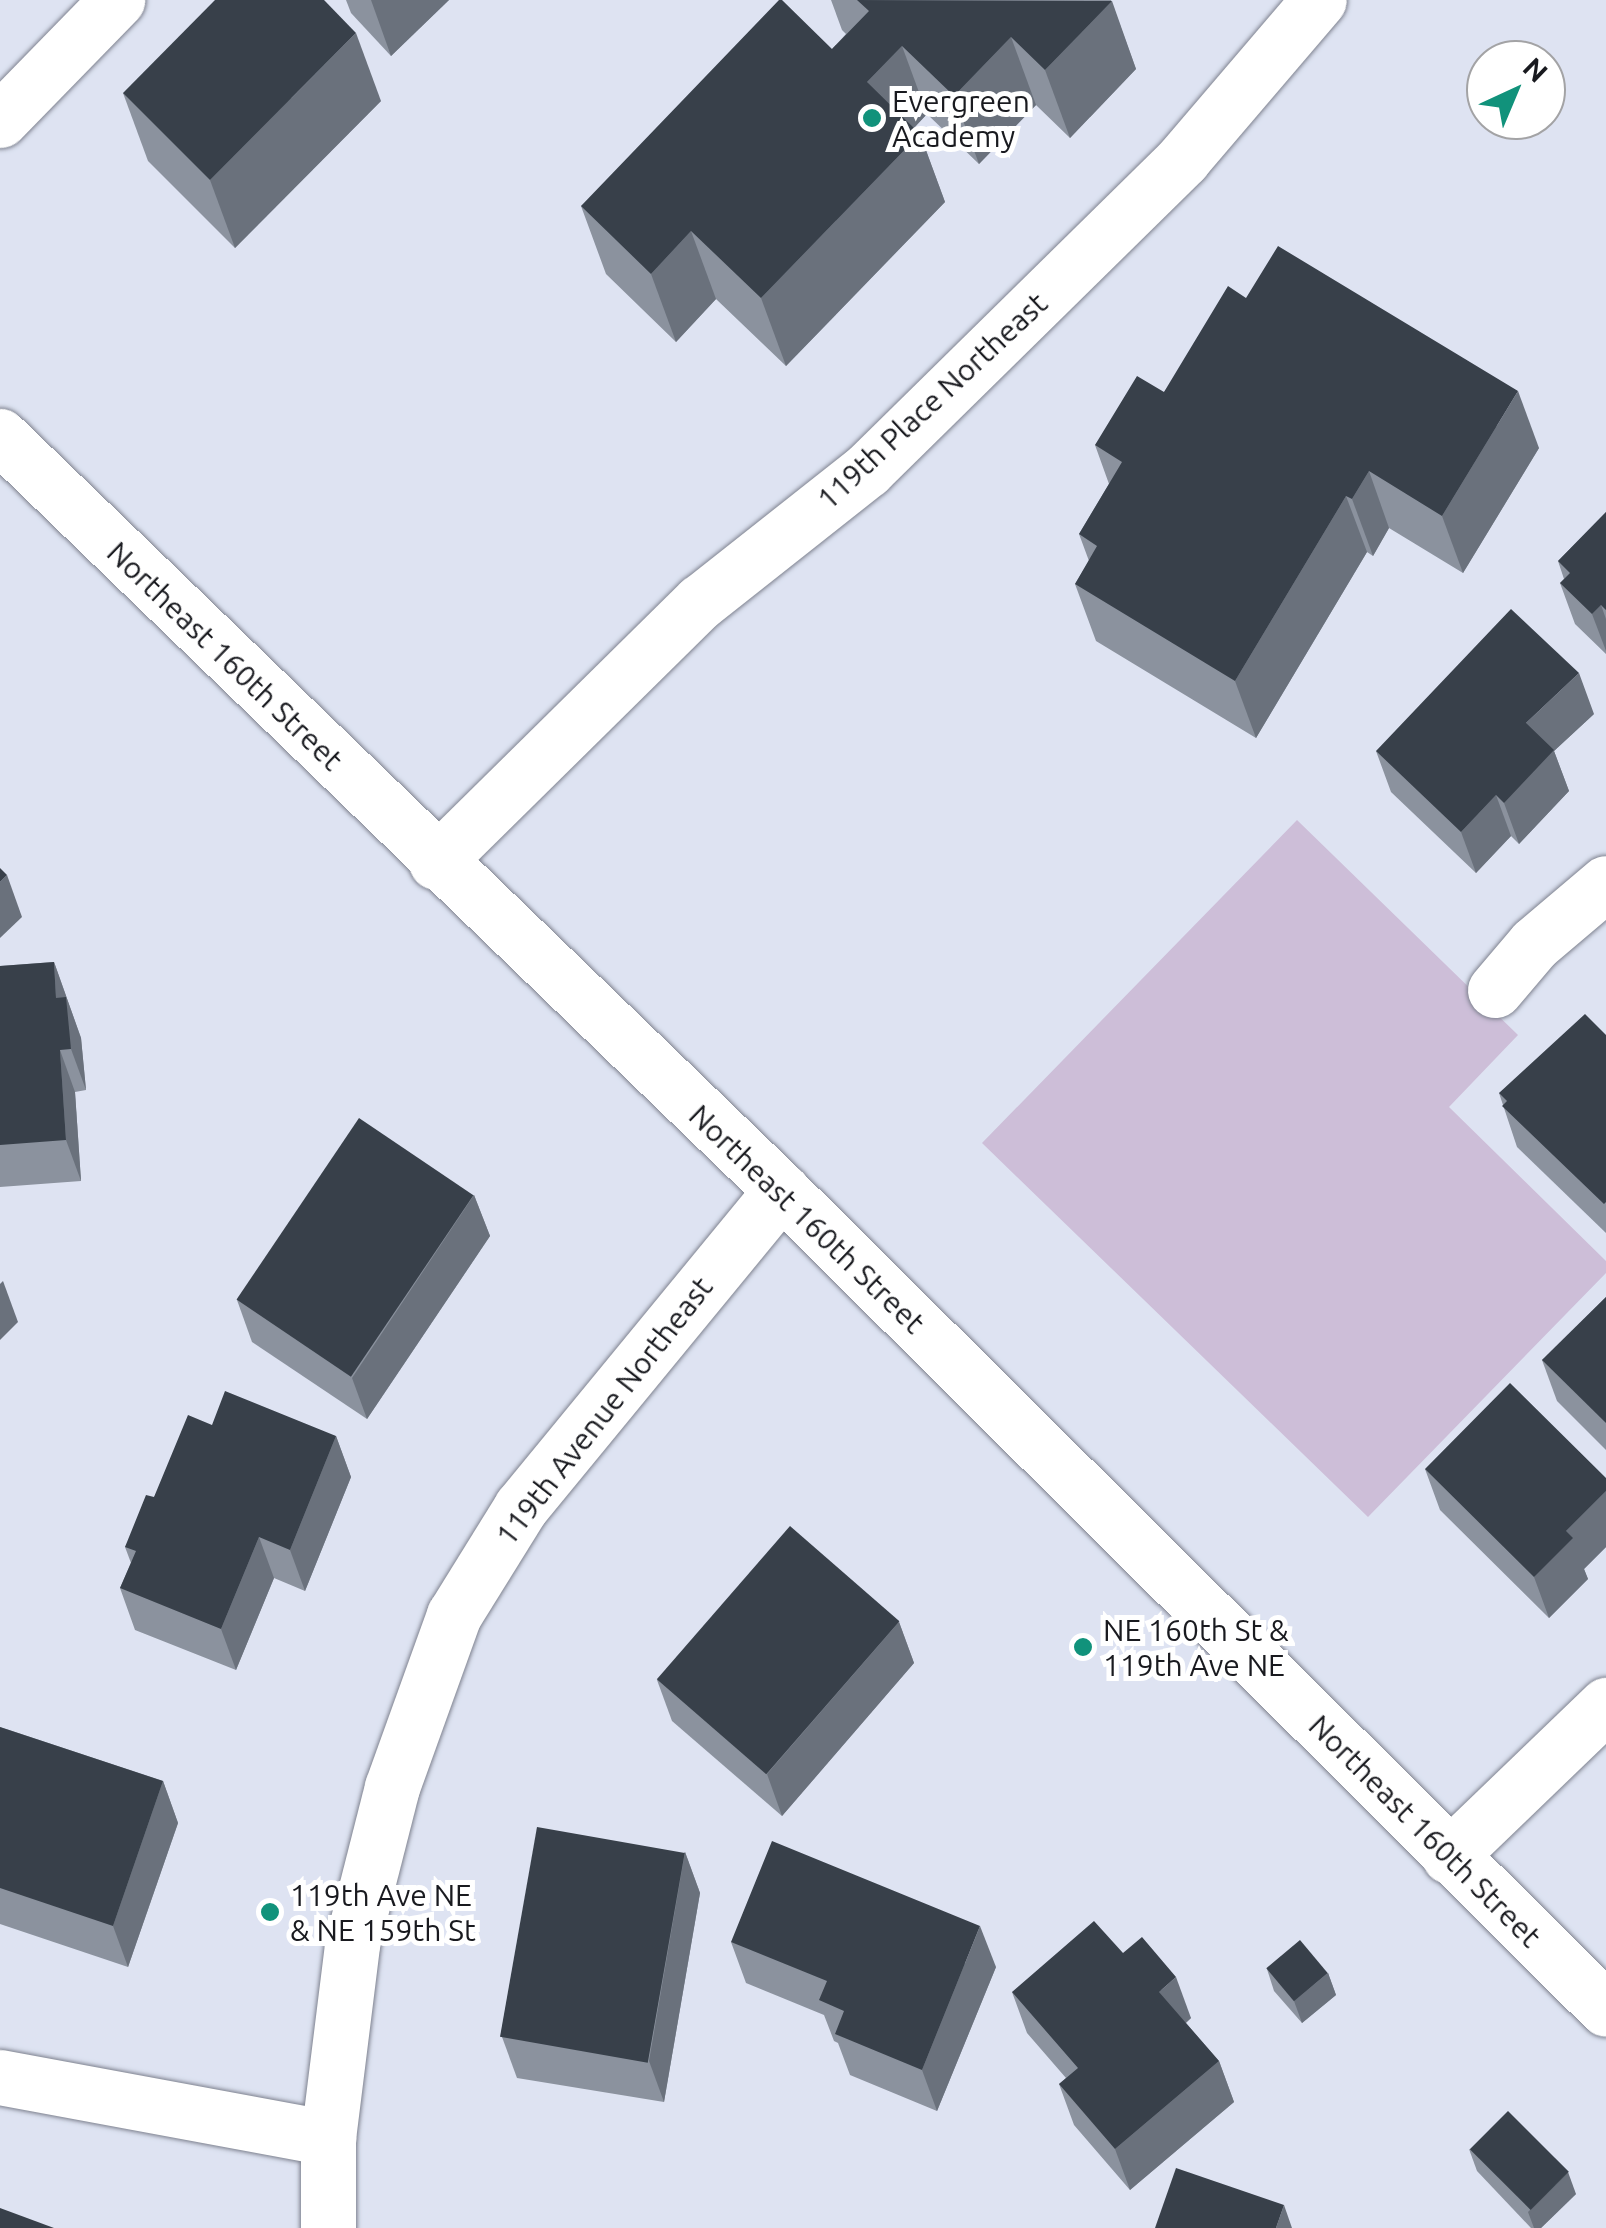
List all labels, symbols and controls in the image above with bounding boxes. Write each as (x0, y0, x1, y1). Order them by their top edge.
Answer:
north arrow (1466, 40, 1566, 140)
text: N (1518, 51, 1554, 88)
place label: Evergreen Academy (892, 83, 1030, 154)
marker: Evergreen Academy (861, 107, 883, 129)
street label: 119th Place Northeast (810, 285, 1054, 517)
street label: Northeast 160th Street (100, 534, 350, 778)
street label: Northeast 160th Street (682, 1097, 932, 1341)
street label: 119th Avenue Northeast (488, 1270, 720, 1552)
place label: NE 160th St & 119th Ave NE (1103, 1612, 1289, 1682)
marker: NE 160th St & 119th Ave NE (1072, 1636, 1094, 1658)
street label: Northeast 160th Street (1302, 1708, 1548, 1954)
place label: 119th Ave NE & NE 159th St (290, 1877, 476, 1948)
marker: 119th Ave NE & NE 159th St (259, 1901, 281, 1923)

